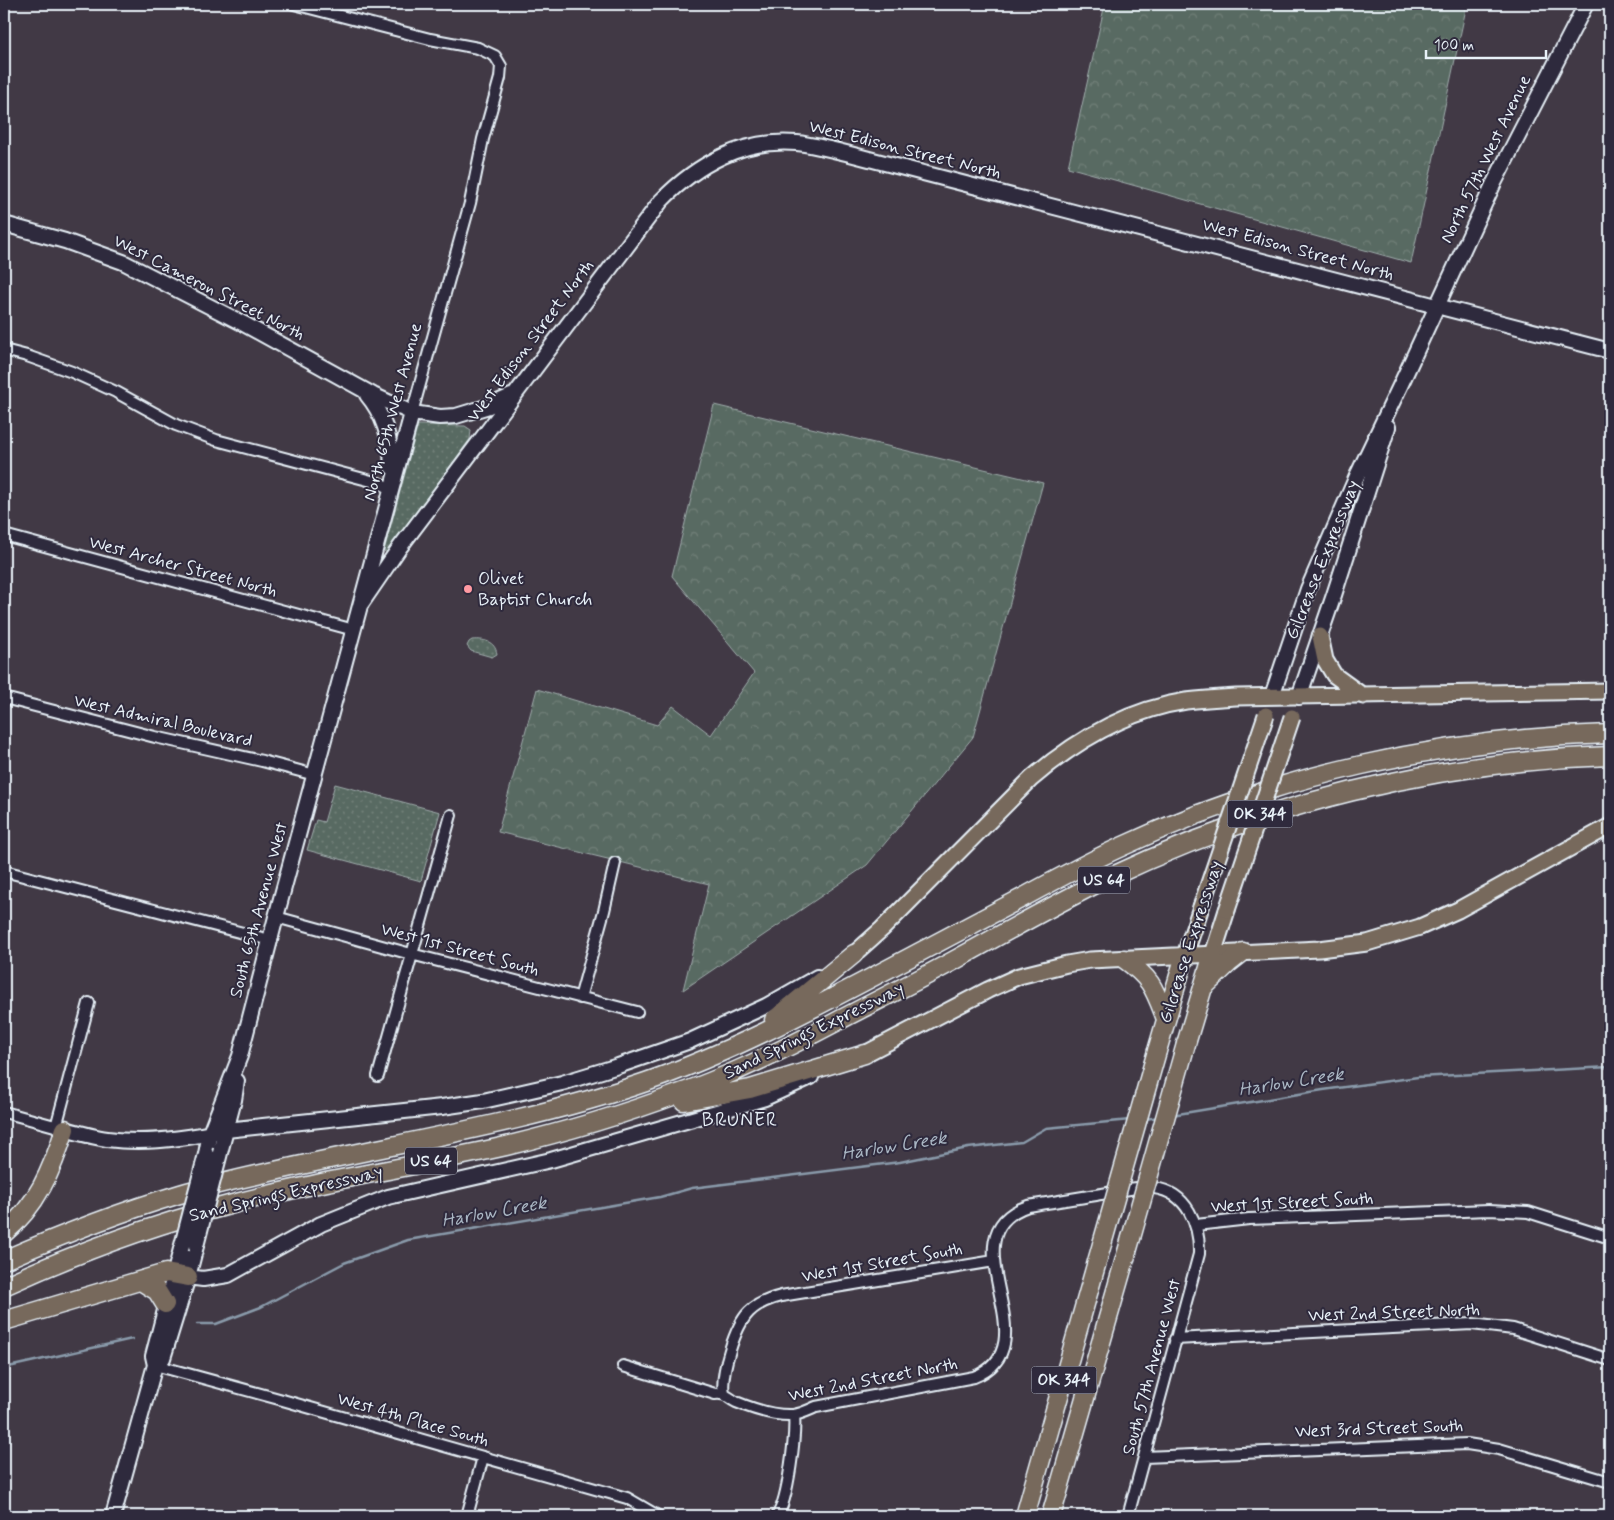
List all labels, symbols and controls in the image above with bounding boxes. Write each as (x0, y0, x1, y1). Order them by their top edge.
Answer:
scale bar (1426, 28, 1546, 60)
text: 100 m (1434, 36, 1474, 56)
street label: North 57th West Avenue (1435, 71, 1537, 247)
street label: West Edison Street North (806, 114, 1004, 186)
street label: West Edison Street North (1200, 213, 1396, 287)
street label: West Cameron Street North (109, 229, 309, 347)
street label: West Edison Street North (462, 255, 600, 427)
street label: North 65th West Avenue (358, 320, 428, 504)
street label: Gilcrease Expressway (1280, 477, 1366, 643)
street label: West Archer Street North (86, 530, 280, 604)
place label: Olivet Baptist Church (478, 567, 592, 612)
marker: Olivet Baptist Church (462, 583, 474, 595)
street label: West Admiral Boulevard (71, 689, 255, 753)
road number: OK 344 (1228, 801, 1292, 828)
street label: South 65th Avenue West (224, 819, 294, 1000)
street label: Gilcrease Expressway (1153, 858, 1229, 1026)
road number: US 64 (1078, 866, 1130, 894)
street label: West 1st Street South (378, 917, 542, 983)
street label: Sand Springs Expressway (720, 977, 909, 1087)
water label: Harlow Creek (1237, 1061, 1347, 1103)
district label: BRUNER (702, 1108, 778, 1133)
water label: Harlow Creek (840, 1125, 950, 1167)
road number: US 64 (405, 1148, 457, 1174)
street label: Sand Springs Expressway (187, 1160, 386, 1230)
street label: West 1st Street South (1210, 1187, 1374, 1219)
water label: Harlow Creek (440, 1190, 550, 1234)
street label: West 1st Street South (800, 1237, 964, 1289)
street label: South 57th Avenue West (1117, 1275, 1187, 1458)
street label: West 2nd Street North (1308, 1298, 1480, 1328)
street label: West 2nd Street North (786, 1352, 960, 1408)
road number: OK 344 (1032, 1366, 1096, 1394)
street label: West 4th Place South (334, 1387, 492, 1453)
street label: West 3rd Street South (1294, 1414, 1464, 1444)

